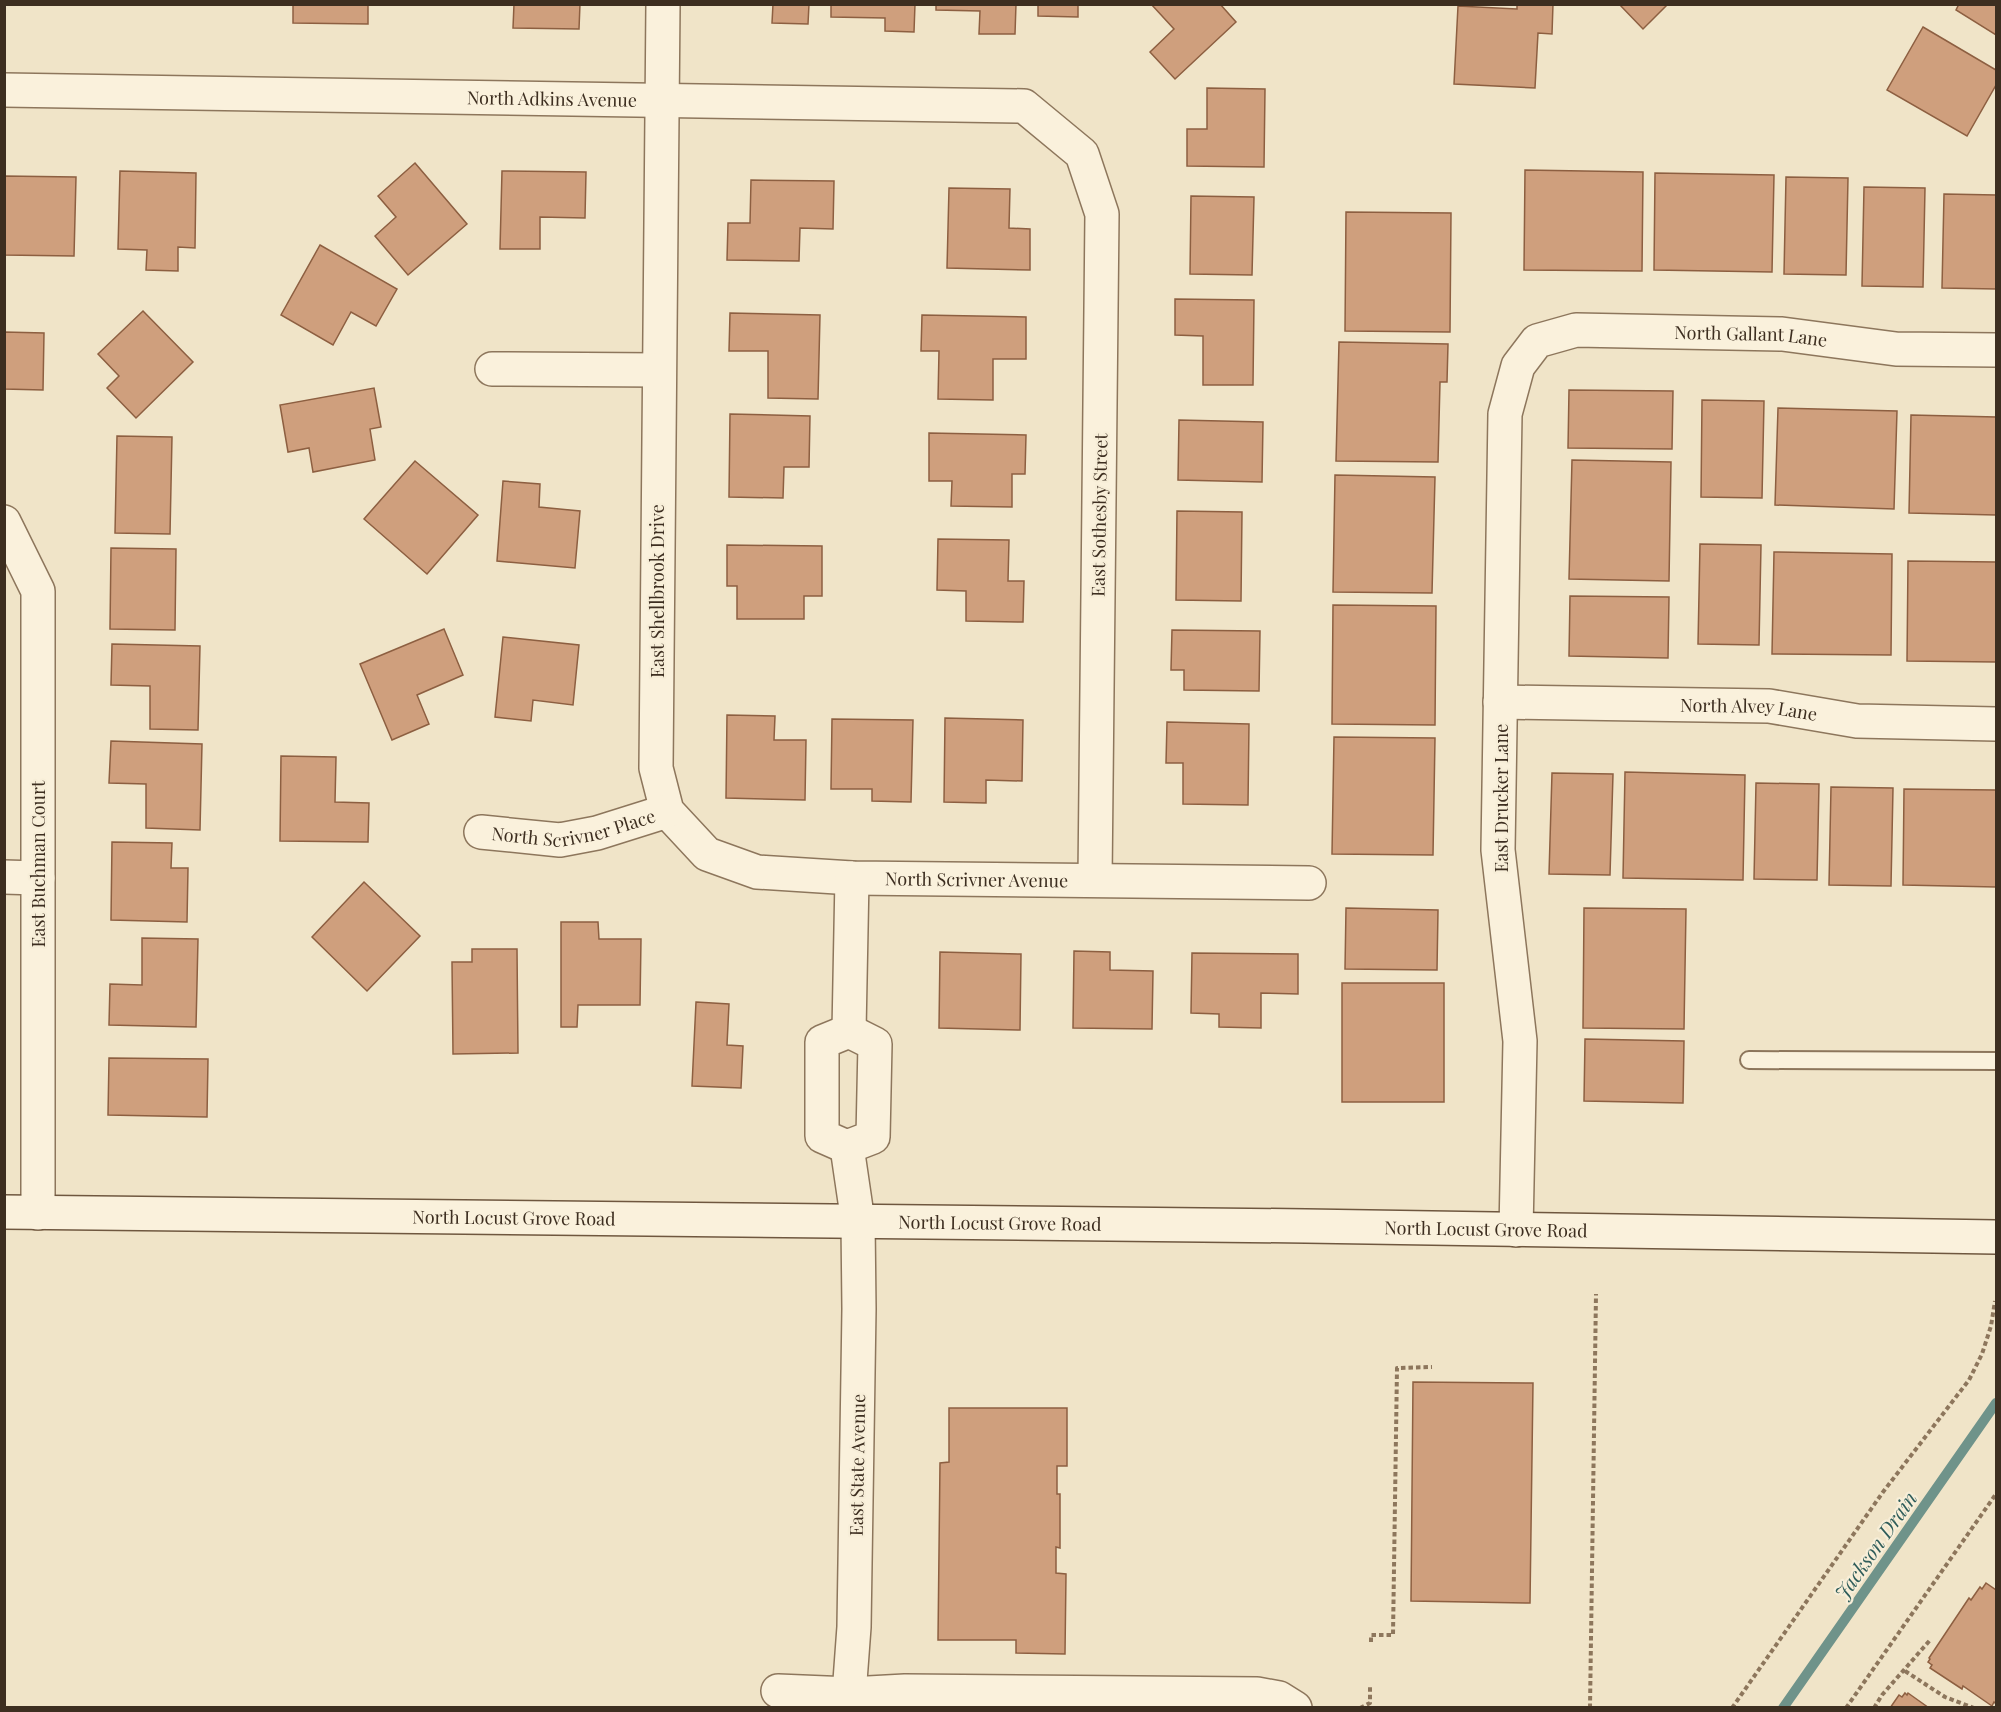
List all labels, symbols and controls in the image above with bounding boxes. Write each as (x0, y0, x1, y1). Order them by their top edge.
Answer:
street label: North Adkins Avenue (467, 85, 637, 112)
street label: North Gallant Lane (1674, 320, 1829, 352)
street label: East Sothesby Street (1086, 432, 1112, 597)
street label: East Shellbrook Drive (645, 504, 669, 678)
street label: North Alvey Lane (1680, 693, 1819, 726)
street label: East Drucker Lane (1489, 724, 1513, 872)
street label: East Buchman Court (26, 780, 50, 947)
street label: North Scrivner Place (490, 803, 658, 852)
street label: North Scrivner Avenue (885, 866, 1068, 892)
street label: North Locust Grove Road (412, 1204, 616, 1231)
street label: North Locust Grove Road (898, 1210, 1102, 1236)
street label: North Locust Grove Road (1384, 1215, 1588, 1242)
street label: East State Avenue (844, 1394, 870, 1536)
water label: Jackson Drain (1828, 1486, 1922, 1604)

